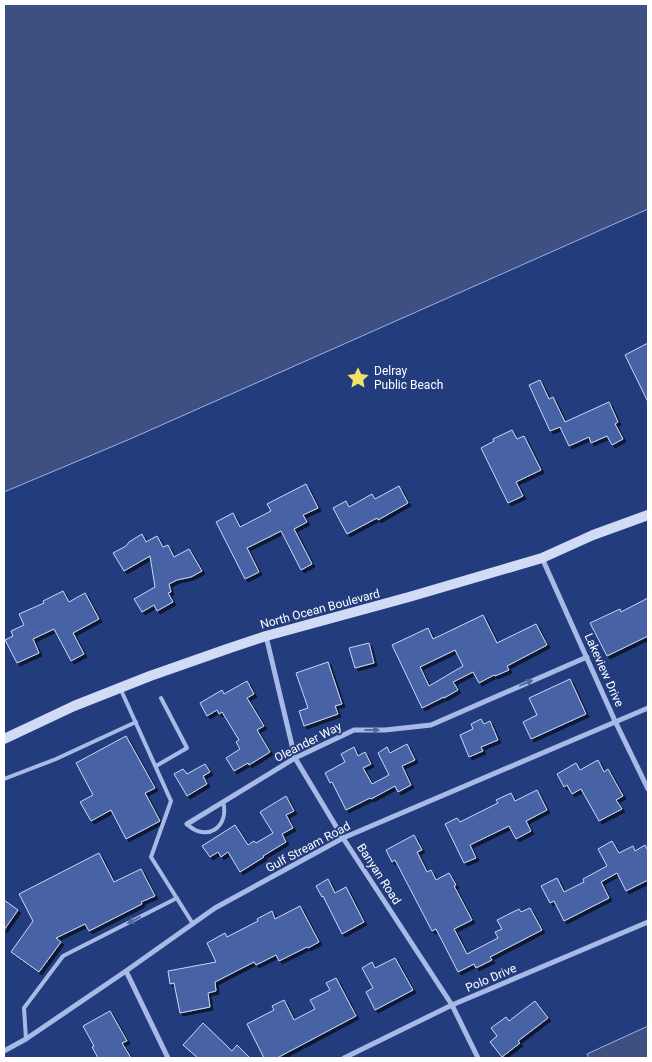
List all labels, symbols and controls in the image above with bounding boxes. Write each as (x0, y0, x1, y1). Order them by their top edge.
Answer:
place label: Delray Public Beach (374, 364, 443, 392)
place icon: Delray Public Beach (345, 365, 371, 391)
street label: North Ocean Boulevard (259, 586, 381, 632)
street label: Lakeview Drive (581, 631, 627, 709)
one-way arrow (518, 679, 533, 687)
street label: Oleander Way (272, 719, 344, 765)
one-way arrow (364, 726, 380, 734)
street label: Gulf Stream Road (263, 819, 353, 875)
street label: Banyan Road (354, 841, 404, 907)
one-way arrow (127, 917, 141, 925)
street label: Polo Drive (463, 961, 519, 995)

